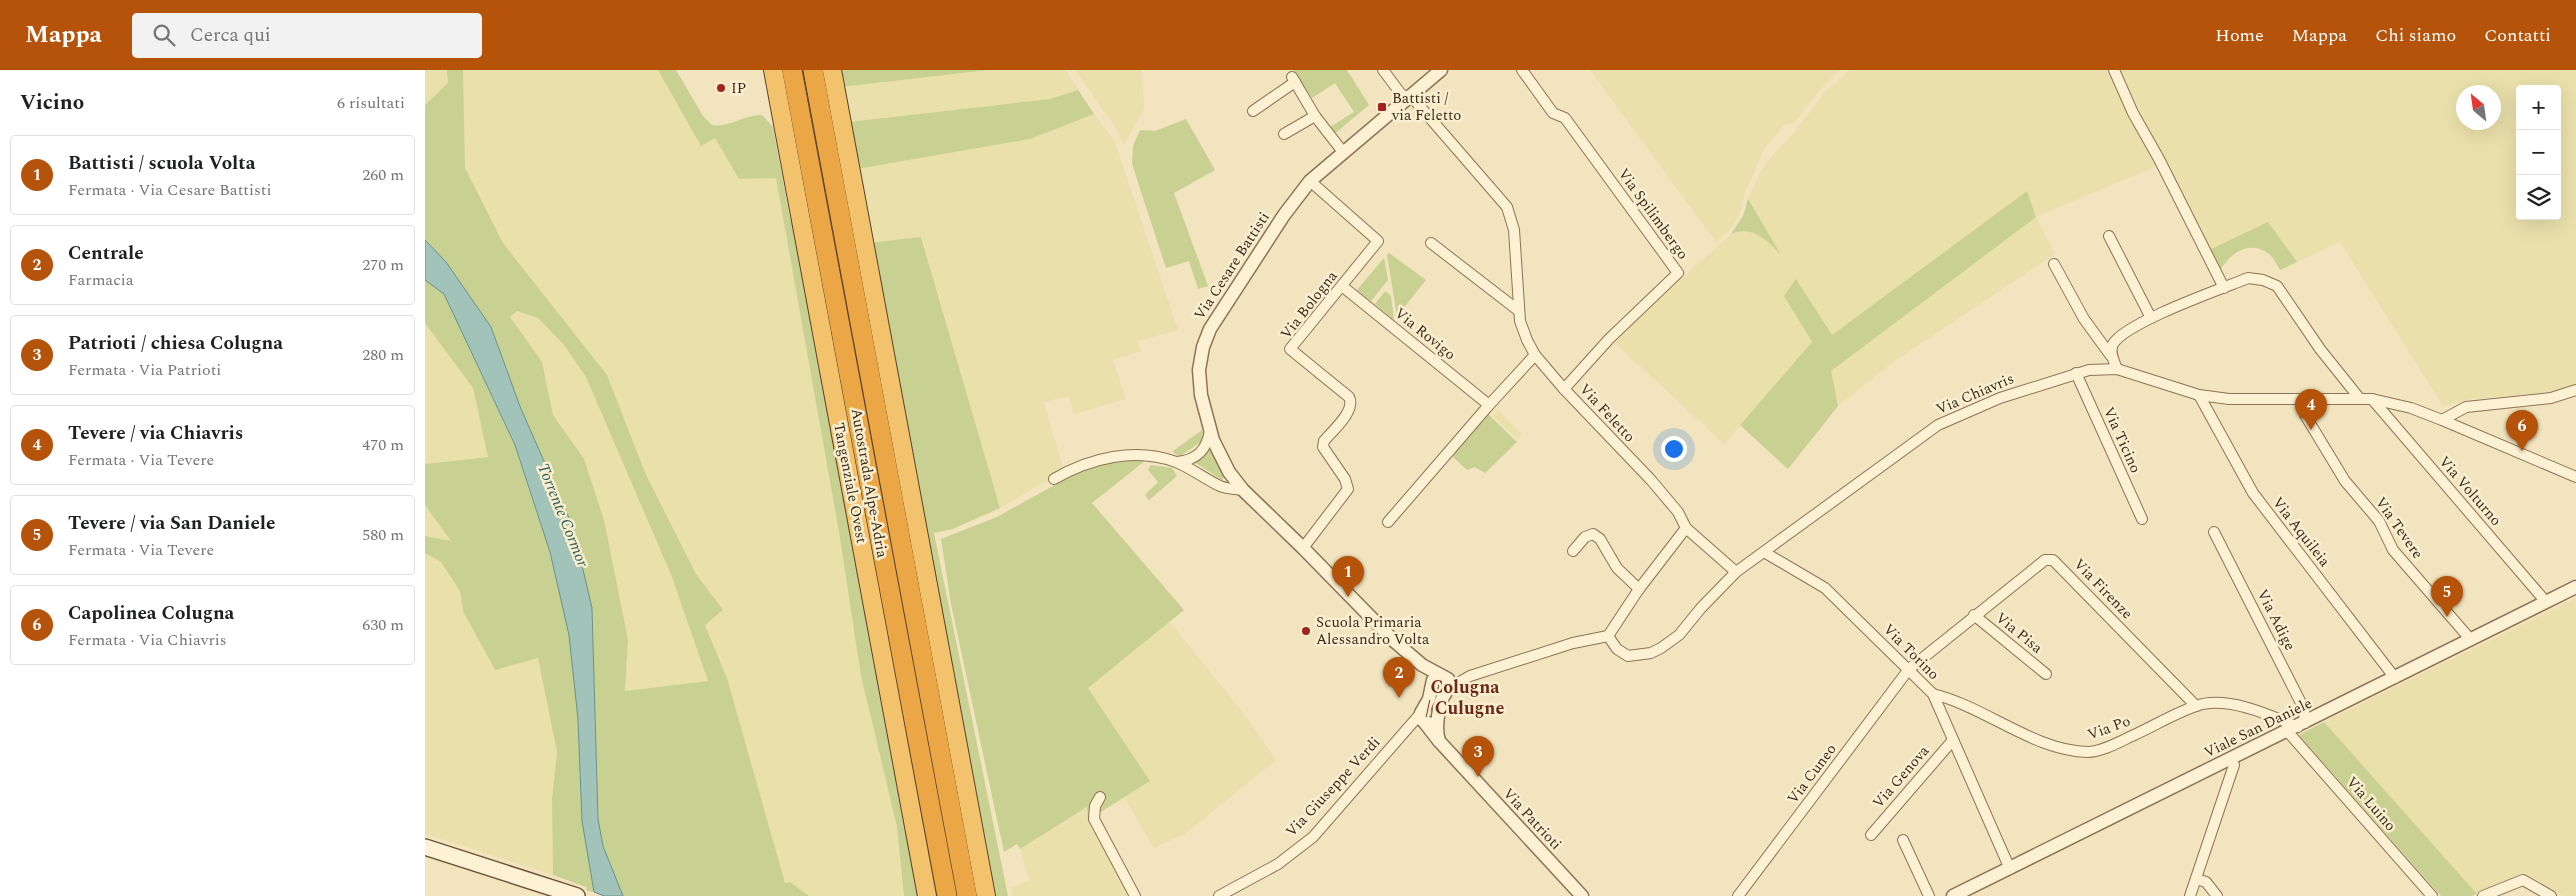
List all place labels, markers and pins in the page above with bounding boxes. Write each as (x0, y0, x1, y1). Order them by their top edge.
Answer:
place label: IP (731, 77, 746, 100)
marker: IP (715, 82, 727, 94)
place label: Battisti / via Feletto (1391, 87, 1461, 127)
marker: Battisti / via Feletto (1376, 101, 1388, 113)
pin: 4 (2295, 389, 2327, 430)
pin: 6 (2506, 410, 2538, 451)
pin: 1 (1332, 556, 1364, 597)
pin: 5 (2431, 576, 2463, 617)
place label: Scuola Primaria Alessandro Volta (1316, 611, 1430, 651)
marker: Scuola Primaria Alessandro Volta (1300, 625, 1312, 637)
pin: 2 (1383, 657, 1415, 698)
pin: 3 (1462, 736, 1494, 777)

